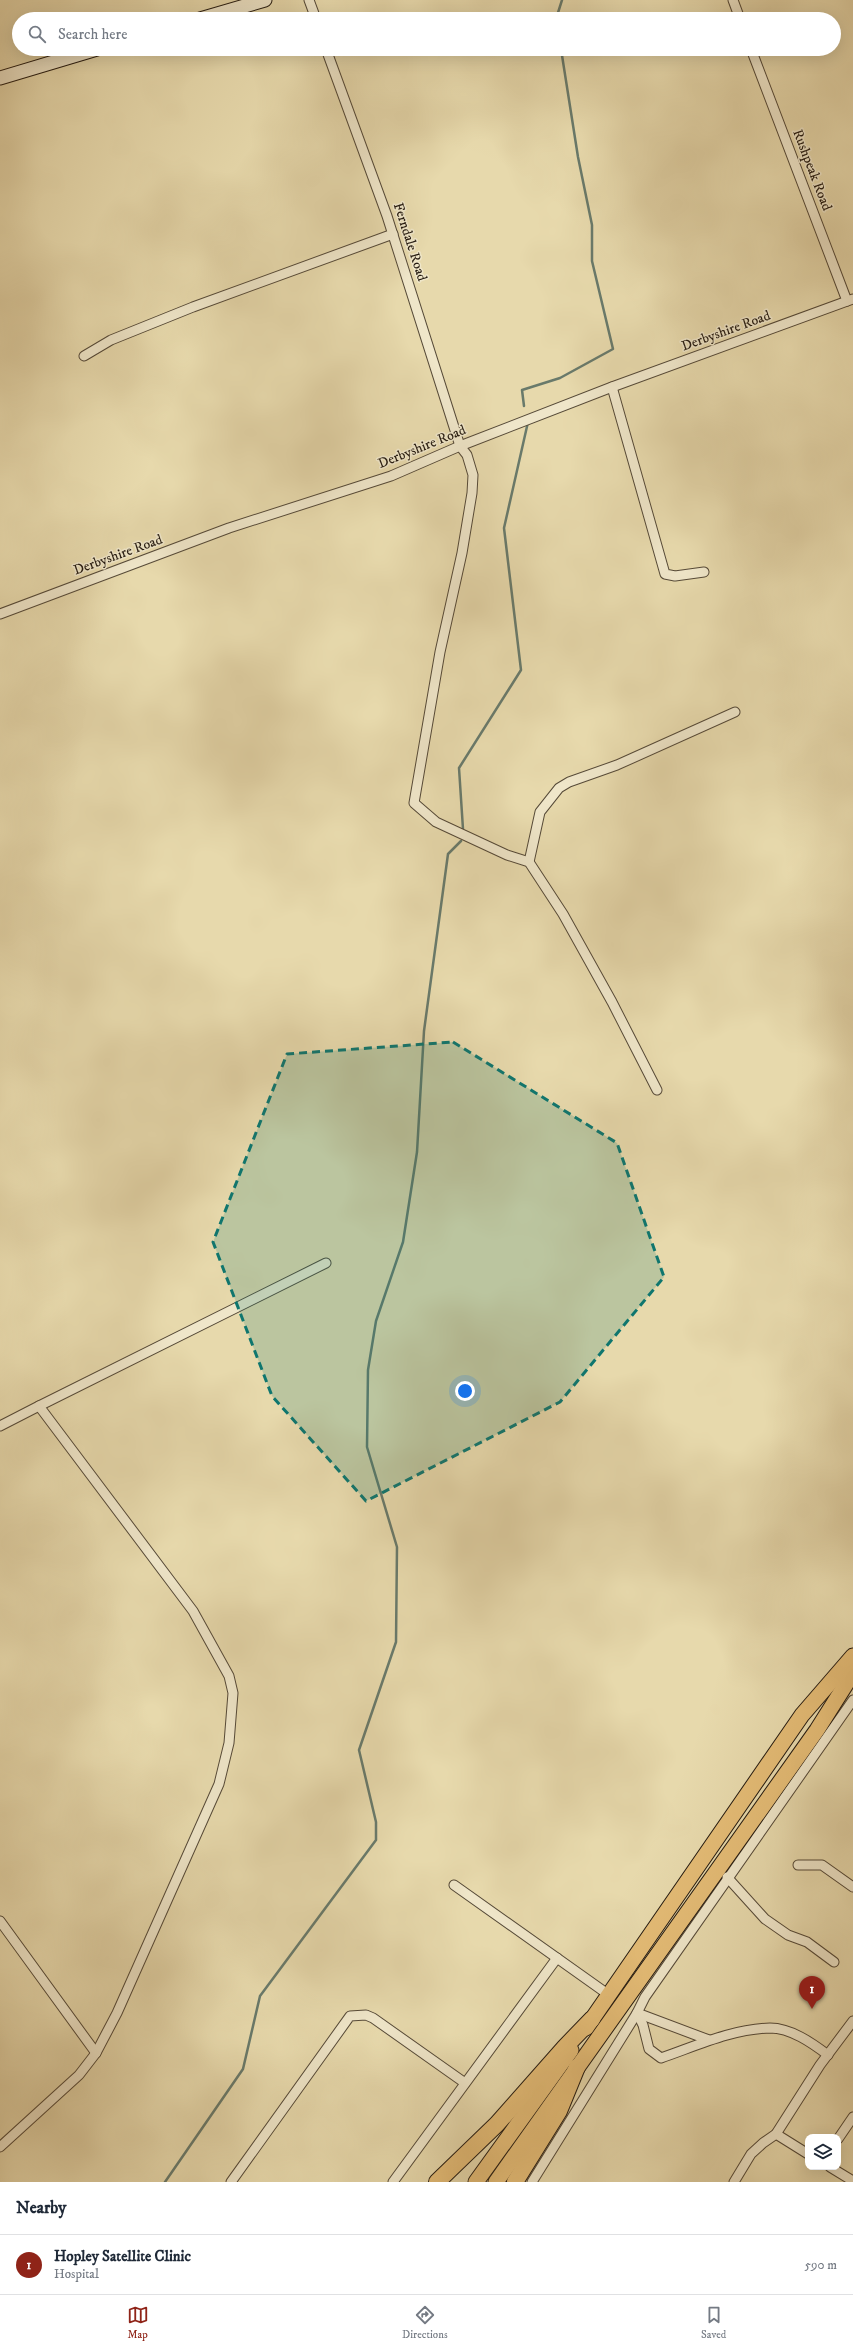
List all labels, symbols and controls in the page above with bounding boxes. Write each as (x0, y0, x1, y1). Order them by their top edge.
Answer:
search box (12, 12, 841, 56)
icon: search (26, 23, 48, 45)
text: Search here (58, 25, 127, 44)
street label: Rushpeak Road (788, 127, 836, 213)
street label: Ferndale Road (389, 201, 431, 283)
street label: Derbyshire Road (679, 307, 773, 355)
street label: Derbyshire Road (375, 421, 469, 473)
street label: Derbyshire Road (71, 531, 165, 579)
your location (455, 1381, 475, 1401)
pin: 1 (799, 1976, 825, 2009)
map controls (805, 2134, 841, 2170)
button: layers (805, 2134, 841, 2170)
text: Nearby (16, 2197, 66, 2219)
text: Hopley Satellite Clinic (54, 2247, 191, 2266)
text: 1 (27, 2257, 31, 2273)
text: 590 m (805, 2257, 837, 2273)
text: Hospital (54, 2266, 99, 2282)
tab: Map (127, 2304, 149, 2342)
tab: Directions (402, 2304, 448, 2342)
tab: Saved (701, 2304, 726, 2342)

